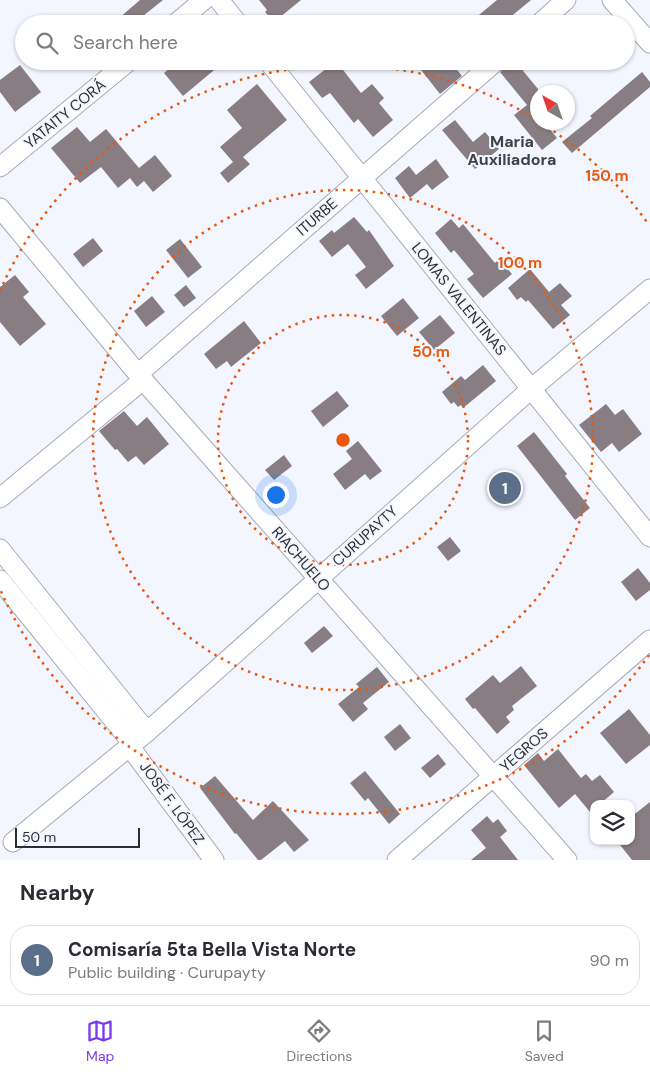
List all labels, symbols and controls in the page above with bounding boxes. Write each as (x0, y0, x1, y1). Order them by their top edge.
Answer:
search box (15, 15, 635, 70)
icon: search (33, 29, 61, 57)
text: Search here (73, 30, 178, 55)
street label: YATAITY CORÁ (20, 75, 110, 153)
north arrow (530, 85, 575, 130)
district label: Maria Auxiliadora (468, 131, 556, 170)
text: 150 m (586, 166, 629, 186)
street label: ITURBE (292, 194, 342, 240)
street label: LOMAS VALENTINAS (407, 238, 511, 360)
text: 100 m (498, 253, 542, 273)
text: 50 m (412, 342, 450, 362)
centre of rings (334, 431, 352, 449)
pin: 1 (489, 469, 521, 507)
your location (263, 482, 289, 508)
street label: CURUPAYTY (328, 501, 402, 571)
street label: RIACHUELO (267, 522, 335, 596)
street label: YEGROS (496, 723, 553, 776)
street label: JOSÉ F. LÓPEZ (135, 757, 209, 849)
map controls (590, 800, 635, 845)
button: layers (590, 800, 635, 845)
scale bar (15, 825, 140, 848)
text: 50 m (22, 828, 56, 846)
text: Nearby (20, 879, 94, 907)
text: Comisaría 5ta Bella Vista Norte (68, 937, 356, 962)
text: 1 (34, 950, 40, 971)
text: 90 m (589, 950, 629, 971)
text: Public building · Curupayty (68, 962, 266, 983)
tab: Map (86, 1017, 114, 1065)
tab: Directions (287, 1017, 352, 1065)
tab: Saved (525, 1017, 564, 1065)

